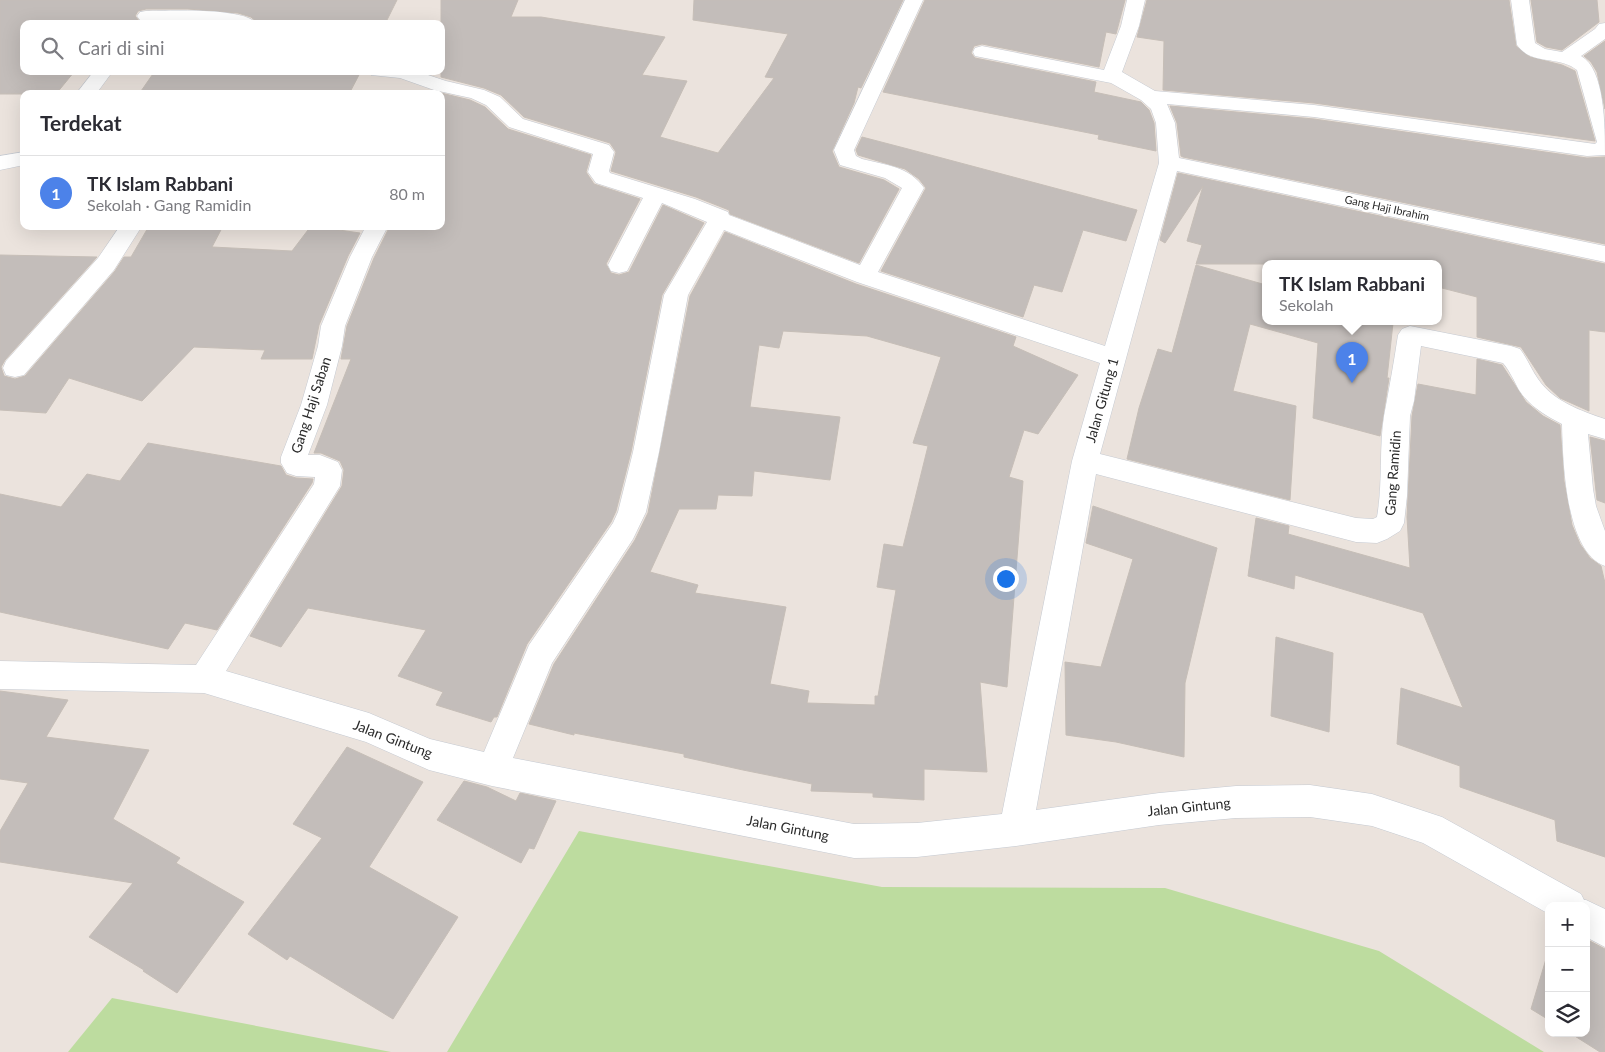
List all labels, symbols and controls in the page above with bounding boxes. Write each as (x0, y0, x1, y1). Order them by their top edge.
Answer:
search box (20, 20, 445, 75)
icon: search (38, 34, 66, 62)
text: Cari di sini (78, 36, 165, 59)
text: Terdekat (40, 110, 122, 135)
text: TK Islam Rabbani (87, 172, 233, 195)
text: 1 (51, 184, 61, 203)
text: 80 m (389, 184, 425, 203)
street label: Gang Haji Ibrahim (1344, 192, 1431, 223)
text: Sekolah · Gang Ramidin (87, 195, 251, 214)
popup (1262, 260, 1442, 325)
text: TK Islam Rabbani (1279, 272, 1425, 295)
text: Sekolah (1279, 295, 1333, 314)
pin: 1 (1336, 342, 1368, 383)
street label: Gang Haji Saban (287, 354, 334, 455)
street label: Jalan Gitung 1 (1081, 356, 1122, 444)
street label: Gang Ramidin (1381, 430, 1404, 516)
your location (993, 566, 1019, 592)
street label: Jalan Gintung (351, 716, 435, 761)
street label: Jalan Gintung (1147, 794, 1231, 819)
street label: Jalan Gintung (746, 811, 831, 844)
map controls (1545, 902, 1590, 1037)
button: + (1545, 902, 1590, 947)
button: − (1545, 947, 1590, 992)
button: layers (1545, 992, 1590, 1037)

